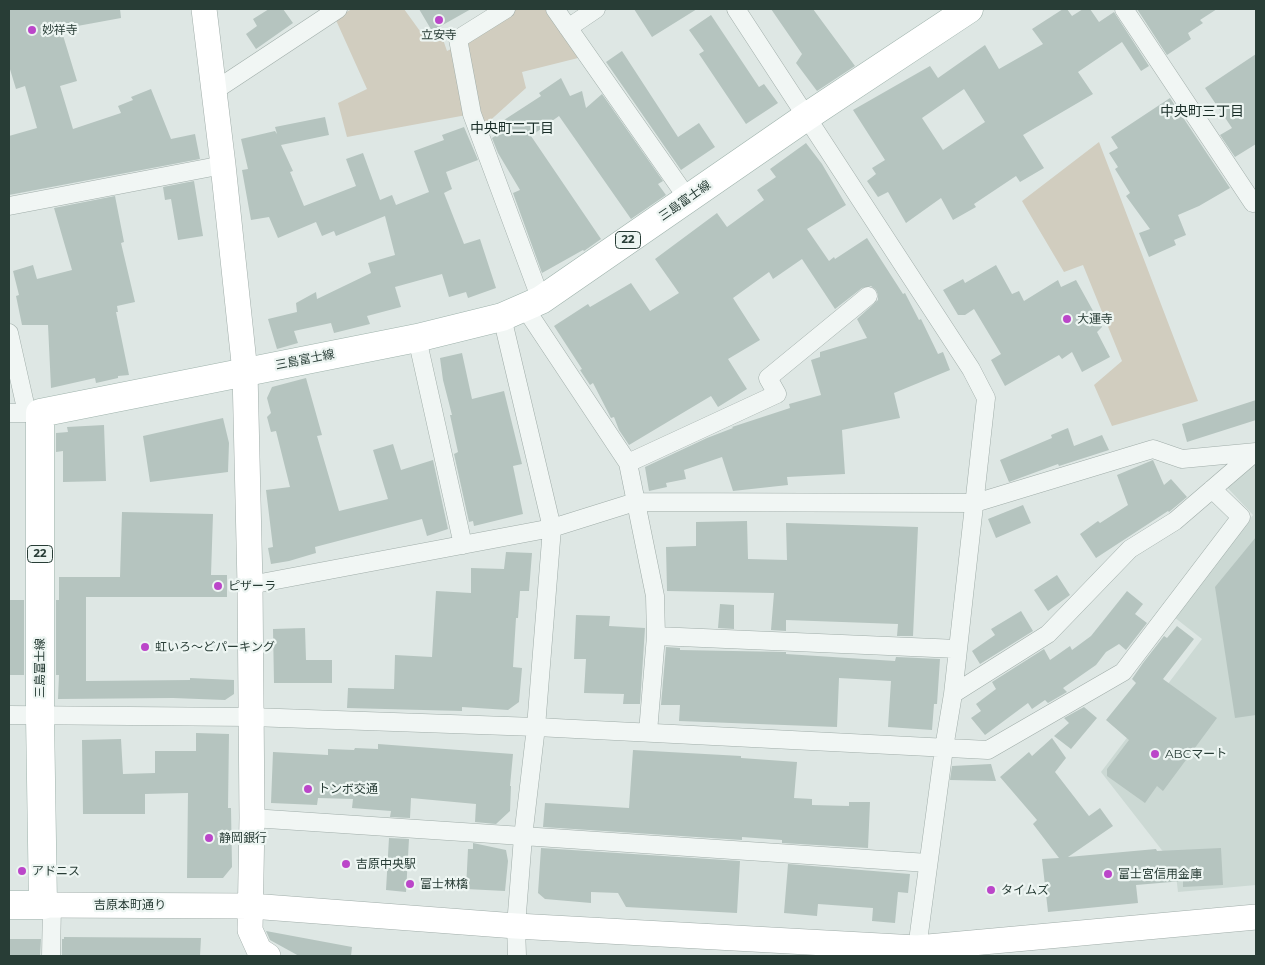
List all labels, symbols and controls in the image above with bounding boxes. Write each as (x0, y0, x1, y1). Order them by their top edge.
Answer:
marker: 立安寺 (433, 14, 445, 26)
place label: 妙祥寺 (42, 23, 78, 37)
marker: 妙祥寺 (26, 24, 38, 36)
place label: 立安寺 (421, 28, 457, 42)
district label: 中央町三丁目 (1160, 104, 1244, 120)
district label: 中央町二丁目 (470, 121, 554, 137)
street label: 三島富士線 (656, 178, 714, 224)
road number: 22 (616, 232, 640, 248)
place label: 大運寺 (1077, 312, 1113, 326)
marker: 大運寺 (1061, 313, 1073, 325)
street label: 三島富士線 (274, 347, 336, 373)
road number: 22 (28, 546, 52, 562)
place label: ピザーラ (228, 579, 276, 593)
marker: ピザーラ (212, 580, 224, 592)
street label: 三島富士線 (33, 638, 47, 698)
place label: 虹いろ～どパーキング (155, 640, 275, 654)
marker: 虹いろ～どパーキング (139, 641, 151, 653)
place label: ABCマート (1165, 747, 1227, 761)
marker: ABCマート (1149, 748, 1161, 760)
place label: トンボ交通 (318, 782, 378, 796)
marker: トンボ交通 (302, 783, 314, 795)
place label: 静岡銀行 (219, 831, 267, 845)
marker: 静岡銀行 (203, 832, 215, 844)
place label: 吉原中央駅 (356, 857, 416, 871)
marker: 吉原中央駅 (340, 858, 352, 870)
place label: アドニス (32, 864, 80, 878)
marker: アドニス (16, 865, 28, 877)
place label: 富士宮信用金庫 (1118, 867, 1202, 881)
marker: 富士宮信用金庫 (1102, 868, 1114, 880)
place label: 富士林檎 (420, 877, 468, 891)
marker: 富士林檎 (404, 878, 416, 890)
place label: タイムズ (1001, 883, 1049, 897)
marker: タイムズ (985, 884, 997, 896)
street label: 吉原本町通り (94, 898, 166, 912)

